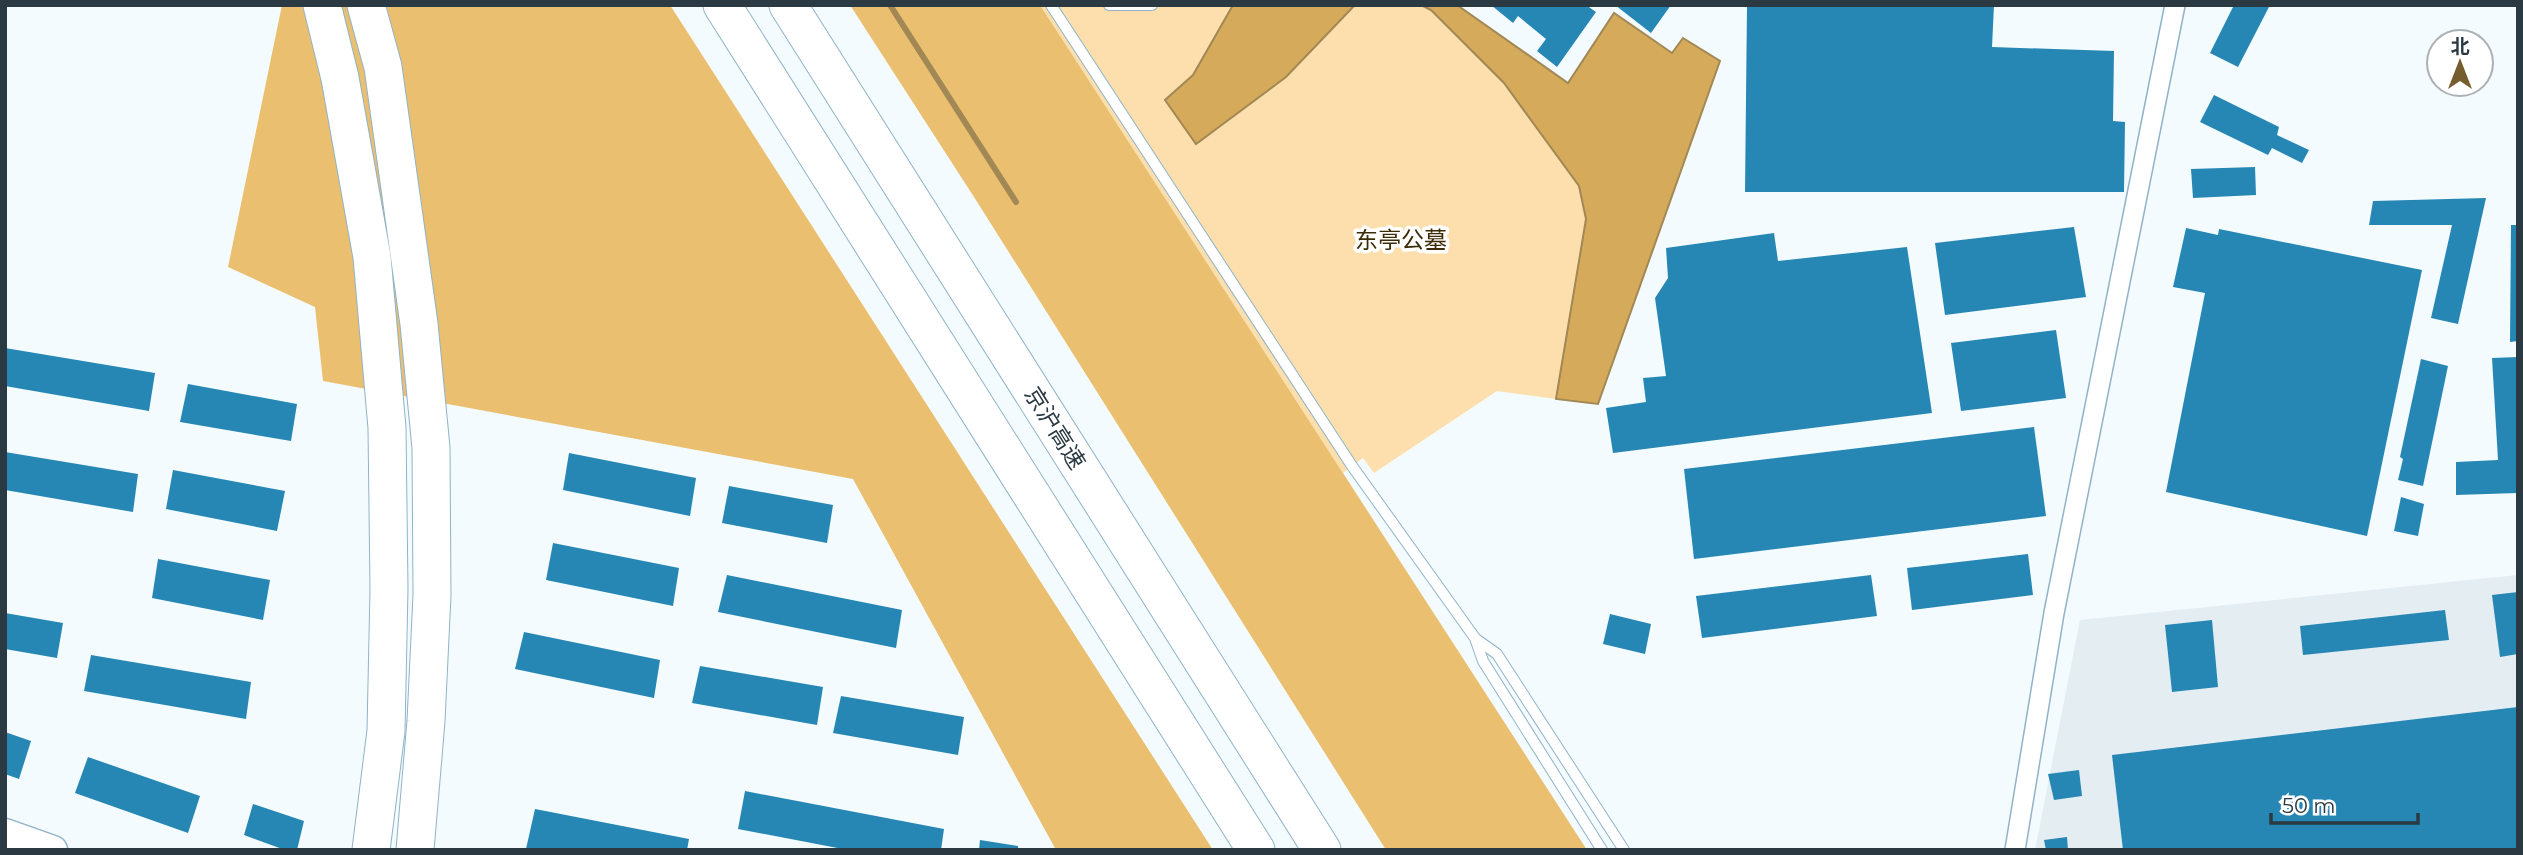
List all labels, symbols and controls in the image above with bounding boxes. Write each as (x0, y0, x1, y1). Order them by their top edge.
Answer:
north arrow (2425, 28, 2495, 98)
text: 北 (2450, 35, 2470, 58)
park label: 东亭公墓 (1355, 226, 1447, 254)
street label: 京沪高速 (1019, 382, 1091, 474)
scale bar (2271, 782, 2418, 826)
text: 50 m (2282, 793, 2336, 818)

